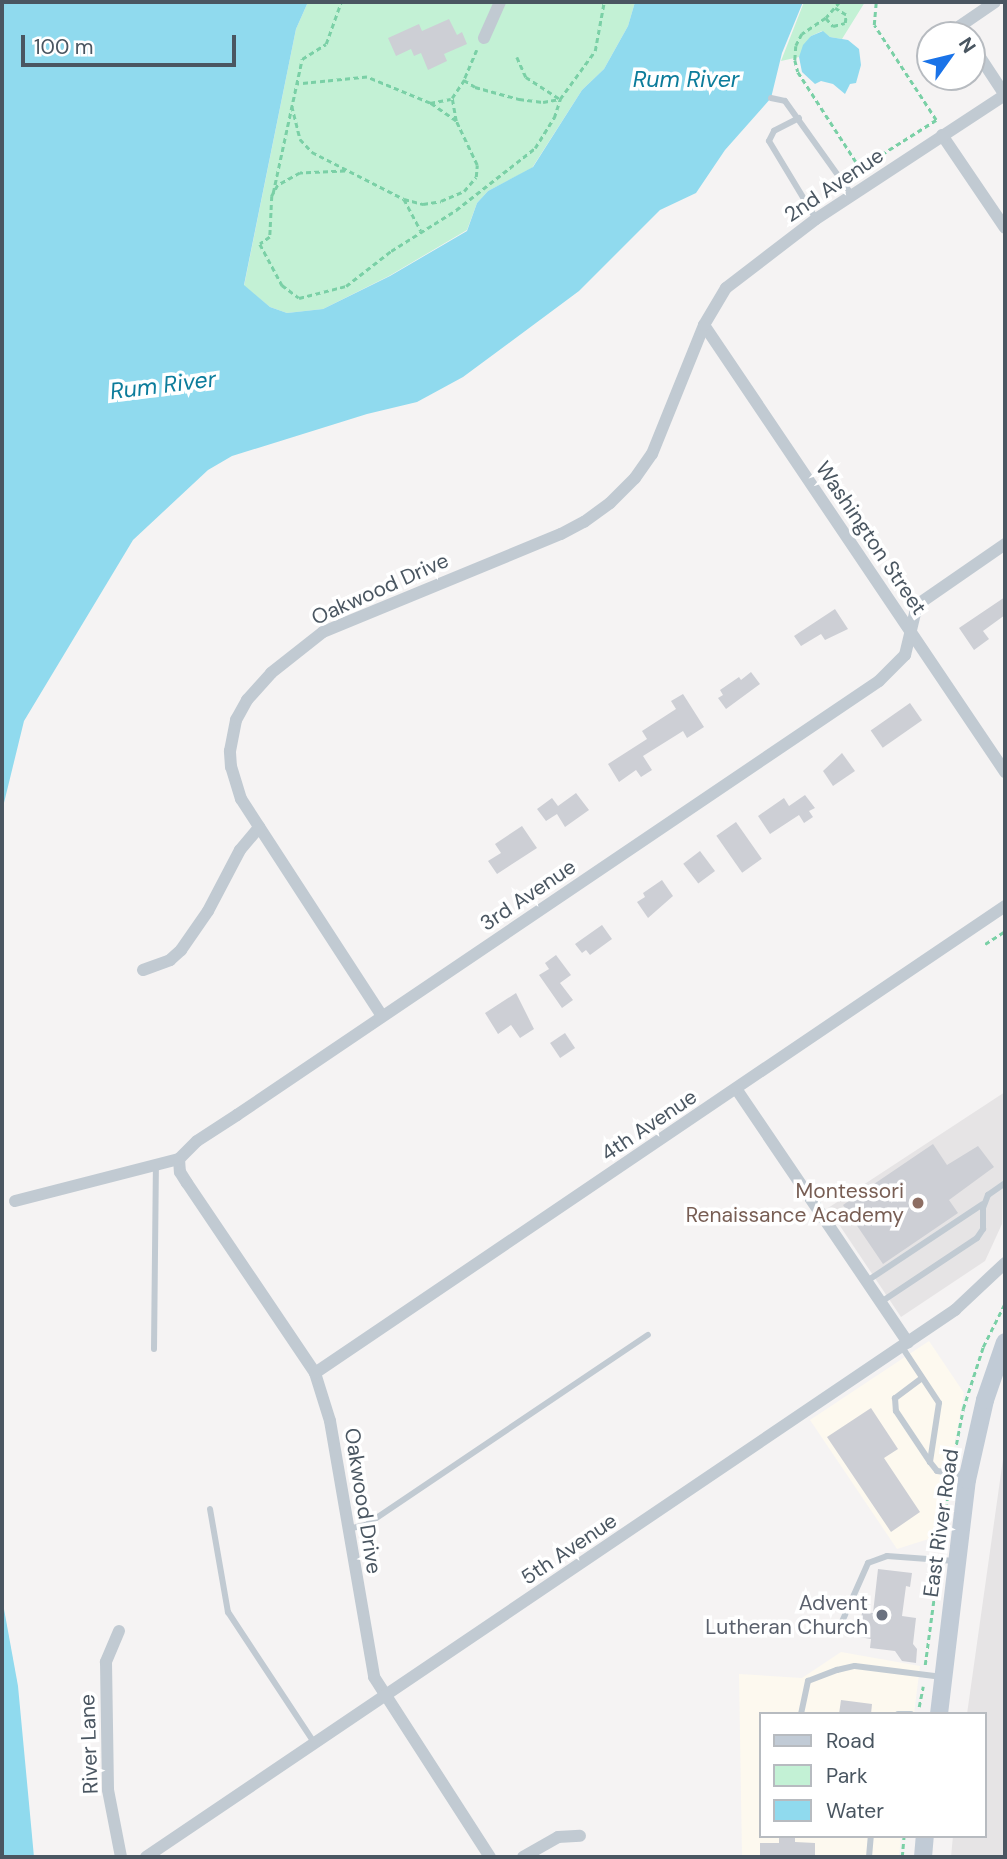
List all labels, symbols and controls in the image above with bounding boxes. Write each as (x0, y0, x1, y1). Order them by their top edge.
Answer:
scale bar (24, 21, 240, 65)
north arrow (916, 21, 986, 91)
text: N (953, 32, 981, 58)
text: 100 m (34, 33, 94, 61)
water label: Rum River (633, 65, 739, 93)
street label: 2nd Avenue (780, 143, 888, 227)
water label: Rum River (108, 365, 218, 405)
street label: Washington Street (810, 456, 932, 620)
street label: Oakwood Drive (308, 548, 452, 630)
street label: 3rd Avenue (475, 854, 581, 936)
street label: 4th Avenue (596, 1084, 702, 1166)
place label: Montessori Renaissance Academy (686, 1178, 904, 1228)
marker: Montessori Renaissance Academy (910, 1195, 926, 1211)
street label: Oakwood Drive (339, 1426, 387, 1576)
street label: East River Road (918, 1447, 964, 1599)
street label: 5th Avenue (516, 1508, 622, 1590)
place label: Advent Lutheran Church (705, 1590, 868, 1640)
marker: Advent Lutheran Church (874, 1607, 890, 1623)
street label: River Lane (75, 1694, 103, 1794)
legend (758, 1712, 986, 1838)
text: Road (826, 1727, 875, 1755)
text: Park (826, 1762, 867, 1790)
text: Water (826, 1797, 884, 1825)

